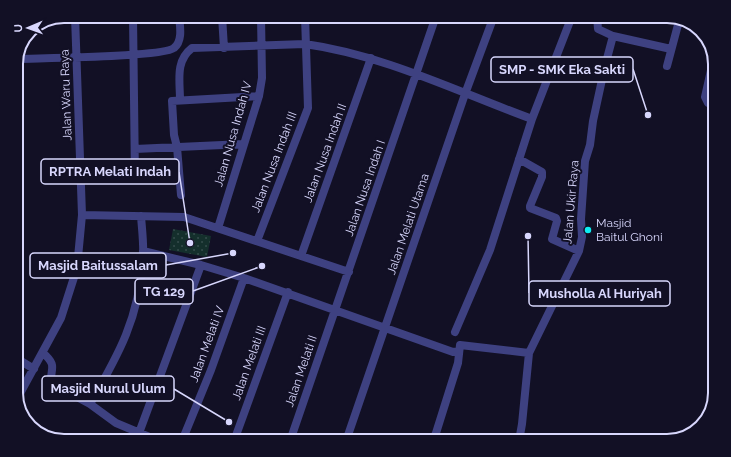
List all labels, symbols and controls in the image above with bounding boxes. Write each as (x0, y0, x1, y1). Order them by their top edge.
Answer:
north arrow (8, 8, 48, 48)
text: U (12, 24, 25, 33)
street label: Jalan Waru Raya (57, 49, 75, 141)
callout: SMP - SMK Eka Sakti (491, 57, 633, 82)
text: SMP - SMK Eka Sakti (499, 62, 625, 77)
street label: Jalan Nusa Indah IV (211, 80, 255, 188)
street label: Jalan Nusa Indah II (301, 102, 349, 204)
street label: Jalan Nusa Indah III (248, 110, 300, 214)
street label: Jalan Nusa Indah I (342, 138, 388, 238)
callout: RPTRA Melati Indah (41, 159, 179, 184)
street label: Jalan Ukir Raya (560, 160, 582, 244)
text: RPTRA Melati Indah (49, 164, 171, 179)
street label: Jalan Melati Utama (384, 172, 432, 276)
place label: Masjid Baitul Ghoni (596, 216, 663, 244)
marker: Masjid Baitul Ghoni (583, 225, 593, 235)
callout: Masjid Baitussalam (30, 253, 166, 278)
text: Masjid Baitussalam (38, 258, 158, 273)
callout: TG 129 (135, 279, 193, 304)
callout: Musholla Al Huriyah (529, 281, 670, 306)
text: TG 129 (143, 284, 185, 299)
text: Musholla Al Huriyah (538, 286, 662, 301)
street label: Jalan Melati IV (187, 304, 227, 384)
street label: Jalan Melati III (229, 324, 269, 402)
street label: Jalan Melati II (282, 333, 320, 409)
callout: Masjid Nurul Ulum (42, 376, 174, 401)
text: Masjid Nurul Ulum (50, 381, 166, 396)

